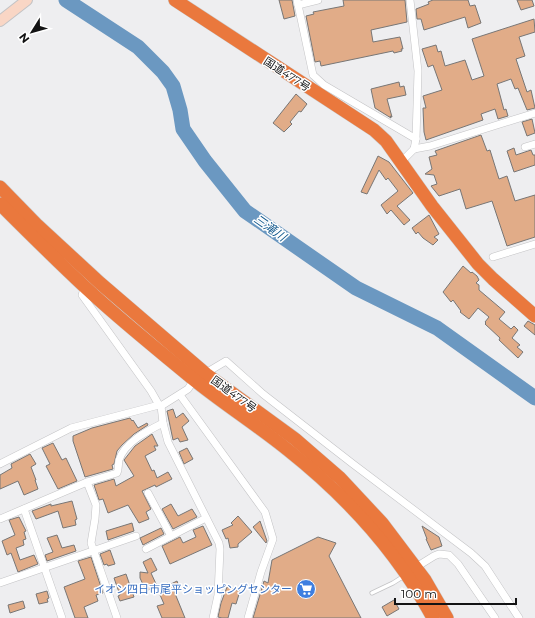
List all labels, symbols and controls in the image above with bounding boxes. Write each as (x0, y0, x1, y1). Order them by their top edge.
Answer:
north arrow (12, 12, 52, 52)
text: N (16, 30, 32, 46)
street label: 国道477号 (261, 54, 313, 94)
water label: 三滝川 (251, 211, 291, 245)
street label: 国道477号 (209, 373, 259, 415)
supermarket icon: イオン四日市尾平ショッピングセンター (295, 578, 317, 600)
scale bar (395, 580, 516, 606)
place label: イオン四日市尾平ショッピングセンター (94, 582, 292, 596)
text: 100 m (401, 586, 437, 601)

